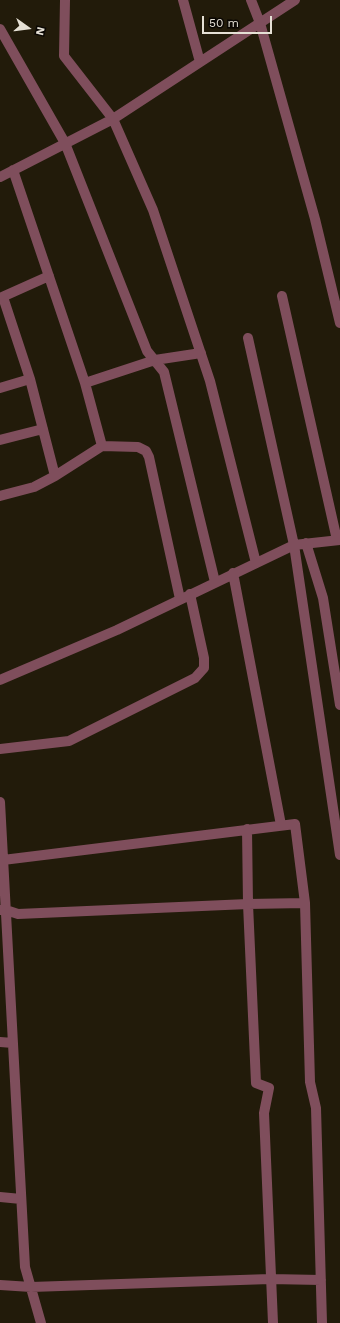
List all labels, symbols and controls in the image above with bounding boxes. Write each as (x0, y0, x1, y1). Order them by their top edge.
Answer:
north arrow (8, 8, 48, 48)
scale bar (204, 8, 274, 34)
text: 50 m (209, 16, 239, 30)
text: N (33, 25, 47, 37)

